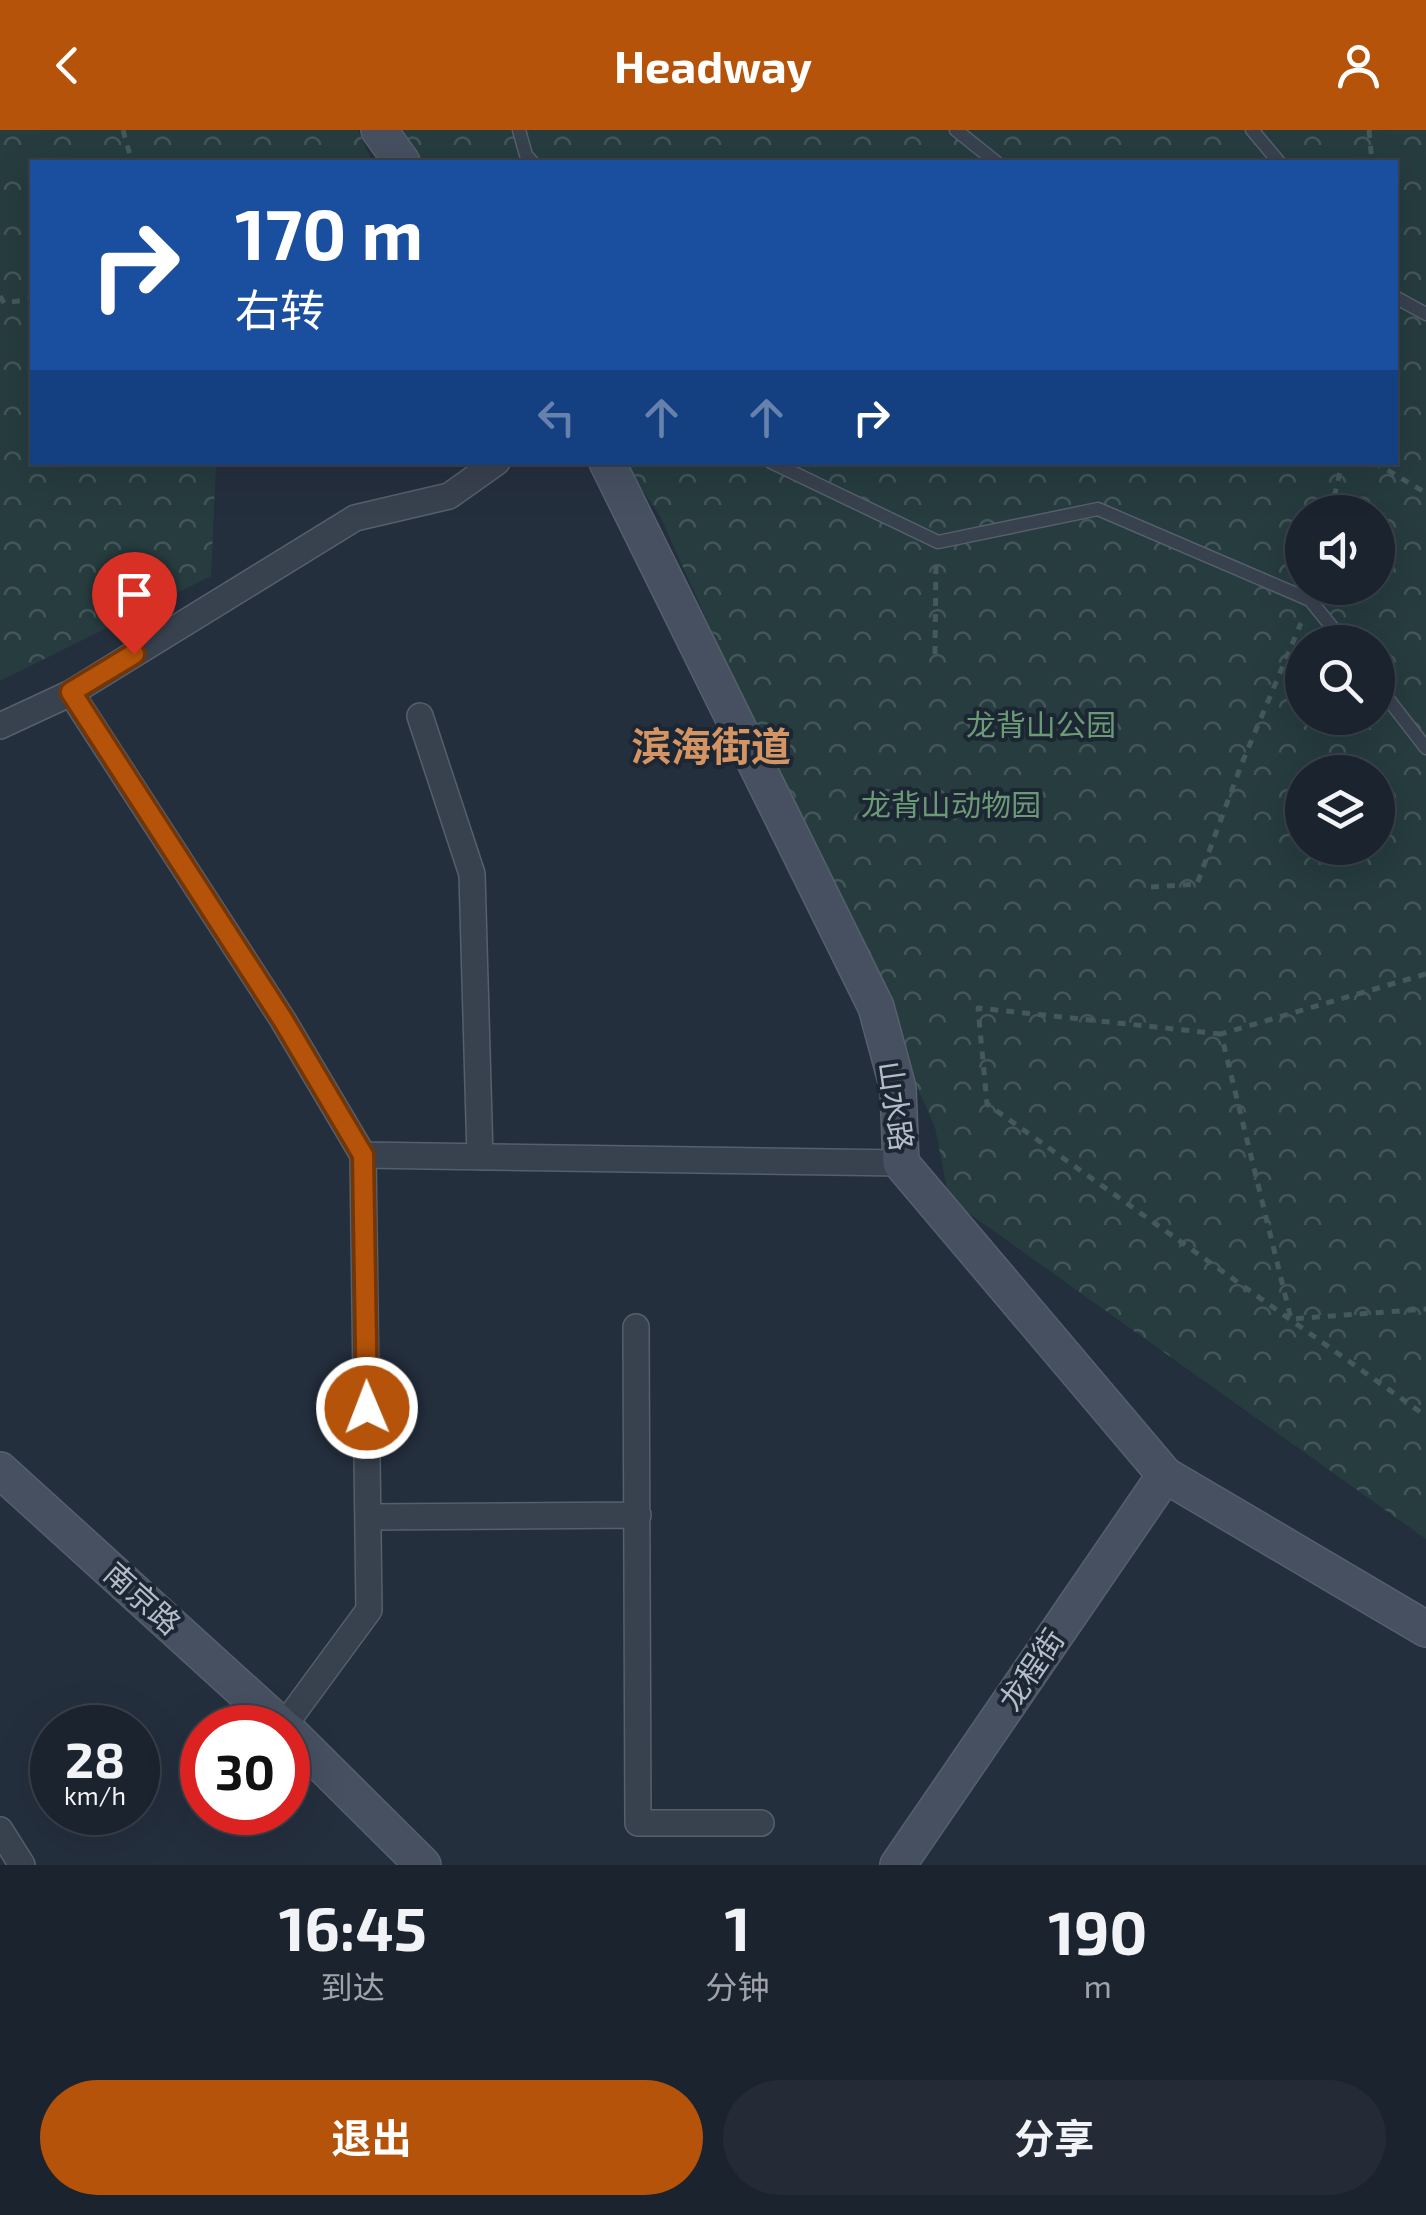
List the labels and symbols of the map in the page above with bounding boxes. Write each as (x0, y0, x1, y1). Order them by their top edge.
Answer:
pin (92, 552, 177, 655)
park label: 龙背山公园 (966, 706, 1116, 742)
district label: 滨海街道 (631, 721, 791, 769)
park label: 龙背山动物园 (861, 786, 1041, 822)
street label: 山水路 (873, 1059, 921, 1153)
position arrow (315, 1356, 419, 1460)
street label: 南京路 (98, 1554, 189, 1641)
street label: 龙程街 (990, 1622, 1070, 1716)
speed limit sign: 30 (180, 1705, 310, 1835)

